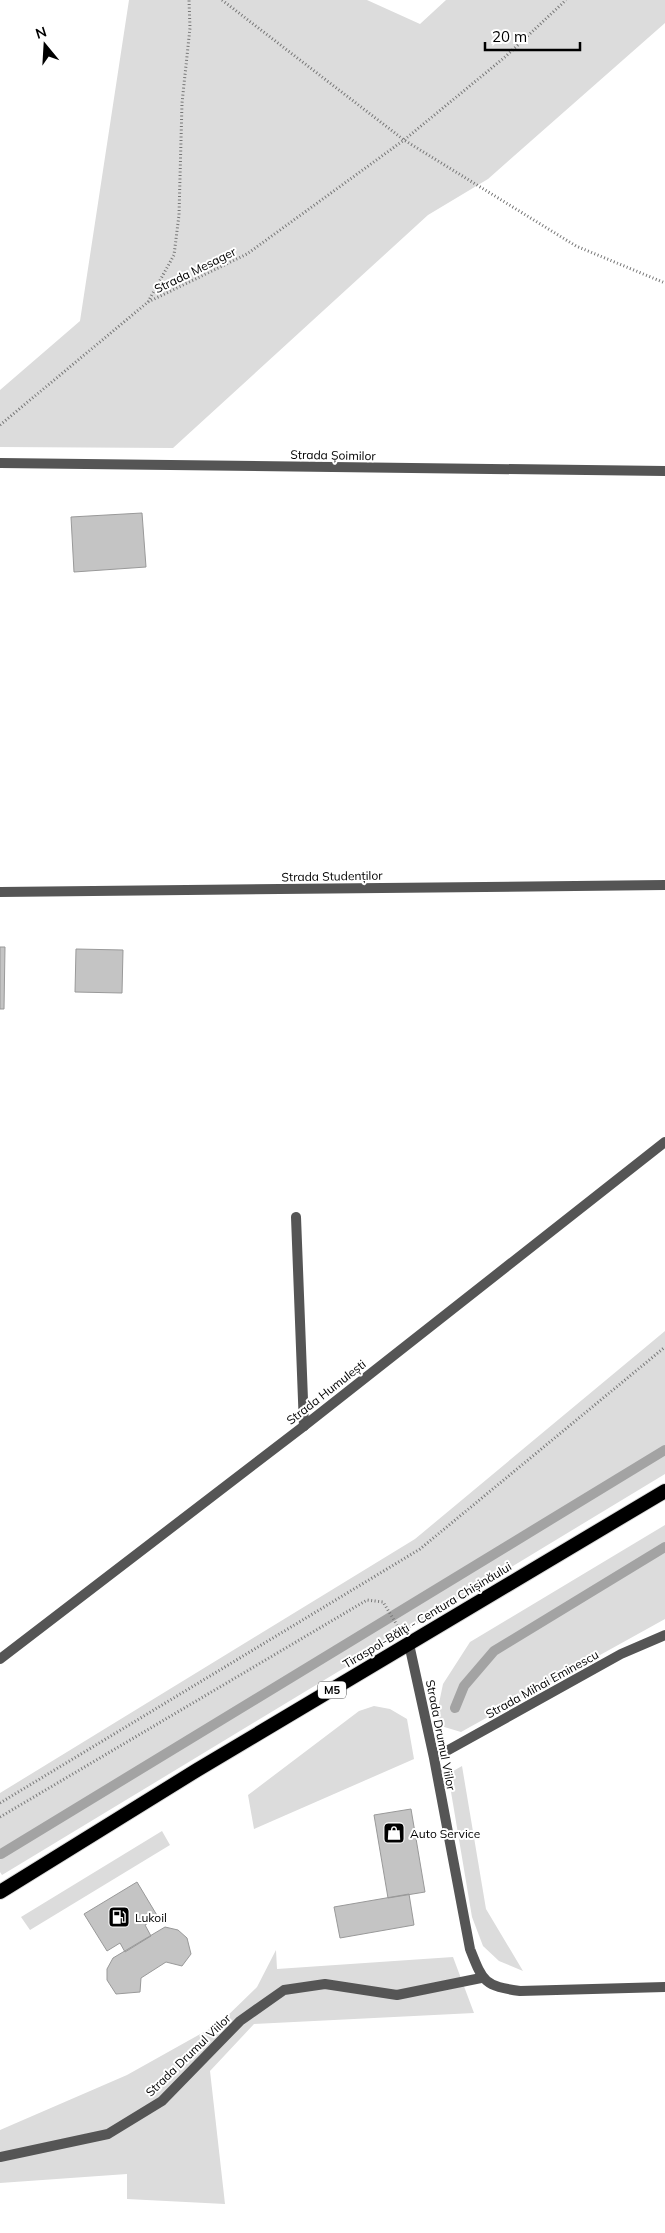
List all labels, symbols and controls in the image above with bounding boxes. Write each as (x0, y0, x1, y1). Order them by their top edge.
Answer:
north arrow (20, 20, 70, 70)
scale bar (485, 20, 580, 52)
text: N (33, 22, 49, 43)
text: 20 m (492, 27, 527, 46)
street label: Strada Mesager (152, 244, 239, 296)
street label: Strada Șoimilor (290, 447, 376, 464)
street label: Strada Studenților (281, 868, 383, 885)
street label: Strada Humulești (283, 1356, 369, 1428)
street label: Tiraspol-Bălţi - Centura Chișinăului (340, 1559, 515, 1672)
street label: Strada Mihai Eminescu (483, 1647, 601, 1721)
street label: Strada Drumul Viilor (423, 1678, 459, 1792)
road number: M5 (318, 1682, 346, 1698)
shop icon: Auto Service (382, 1821, 406, 1845)
place label: Auto Service (410, 1826, 480, 1841)
fuel station icon: Lukoil (107, 1905, 131, 1929)
place label: Lukoil (135, 1910, 167, 1925)
street label: Strada Drumul Viilor (142, 2010, 234, 2099)

